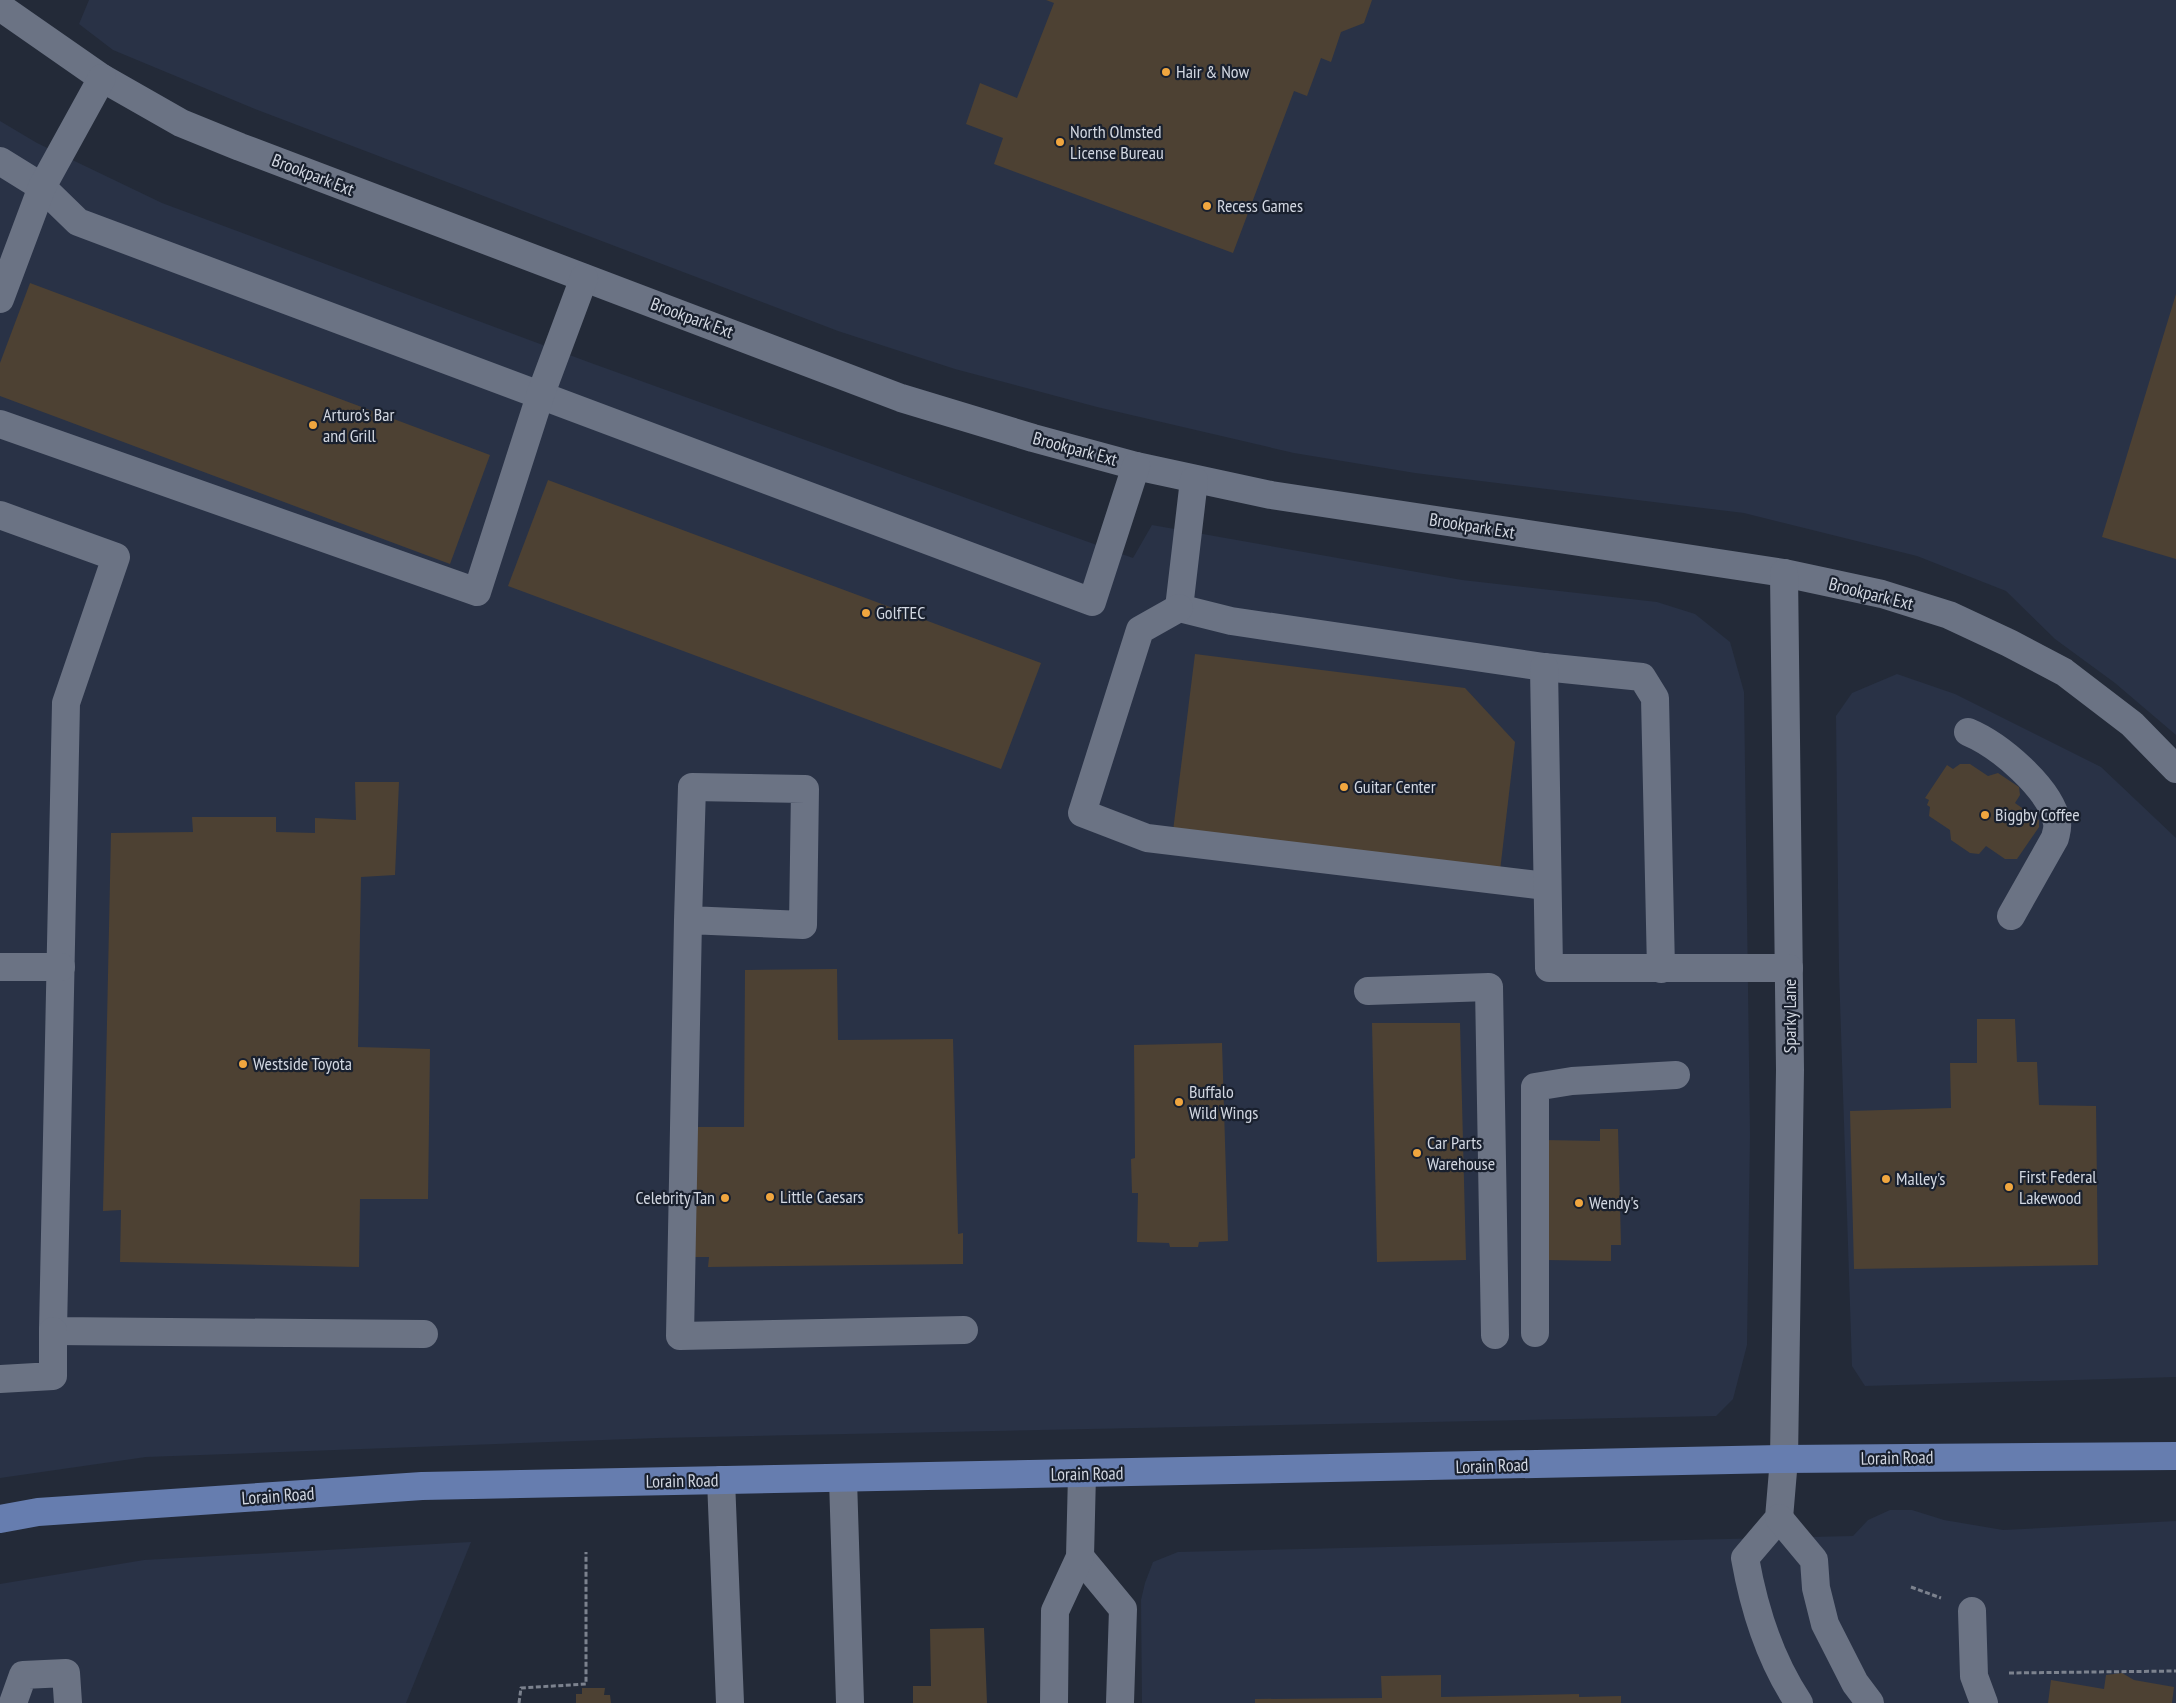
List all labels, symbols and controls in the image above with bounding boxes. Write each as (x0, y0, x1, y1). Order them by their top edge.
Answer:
place label: Hair & Now (1176, 60, 1249, 83)
marker: Hair & Now (1160, 66, 1172, 78)
place label: North Olmsted License Bureau (1070, 120, 1164, 164)
marker: North Olmsted License Bureau (1054, 136, 1066, 148)
street label: Brookpark Ext (269, 148, 358, 201)
place label: Recess Games (1217, 194, 1303, 217)
marker: Recess Games (1201, 200, 1213, 212)
street label: Brookpark Ext (648, 292, 737, 343)
place label: Arturo's Bar and Grill (323, 403, 394, 447)
marker: Arturo's Bar and Grill (307, 419, 319, 431)
street label: Brookpark Ext (1030, 426, 1120, 471)
street label: Brookpark Ext (1428, 507, 1517, 544)
street label: Brookpark Ext (1826, 572, 1916, 615)
place label: GolfTEC (876, 601, 925, 624)
marker: GolfTEC (860, 607, 872, 619)
place label: Guitar Center (1354, 775, 1436, 798)
marker: Guitar Center (1338, 781, 1350, 793)
place label: Biggby Coffee (1995, 803, 2080, 826)
marker: Biggby Coffee (1979, 809, 1991, 821)
street label: Sparky Lane (1778, 979, 1801, 1053)
place label: Westside Toyota (253, 1052, 352, 1075)
marker: Westside Toyota (237, 1058, 249, 1070)
place label: Buffalo Wild Wings (1189, 1080, 1258, 1124)
marker: Buffalo Wild Wings (1173, 1096, 1185, 1108)
place label: Car Parts Warehouse (1427, 1131, 1495, 1175)
marker: Car Parts Warehouse (1411, 1147, 1423, 1159)
place label: First Federal Lakewood (2019, 1165, 2097, 1209)
place label: Malley's (1896, 1167, 1945, 1190)
marker: Malley's (1880, 1173, 1892, 1185)
marker: First Federal Lakewood (2003, 1181, 2015, 1193)
place label: Little Caesars (780, 1185, 864, 1208)
place label: Celebrity Tan (635, 1186, 715, 1209)
marker: Little Caesars (764, 1191, 776, 1203)
place label: Wendy's (1589, 1191, 1639, 1214)
marker: Celebrity Tan (719, 1192, 731, 1204)
marker: Wendy's (1573, 1197, 1585, 1209)
street label: Lorain Road (1860, 1445, 1934, 1470)
street label: Lorain Road (1455, 1453, 1529, 1478)
street label: Lorain Road (1050, 1461, 1124, 1486)
street label: Lorain Road (645, 1468, 719, 1493)
street label: Lorain Road (241, 1481, 315, 1510)

